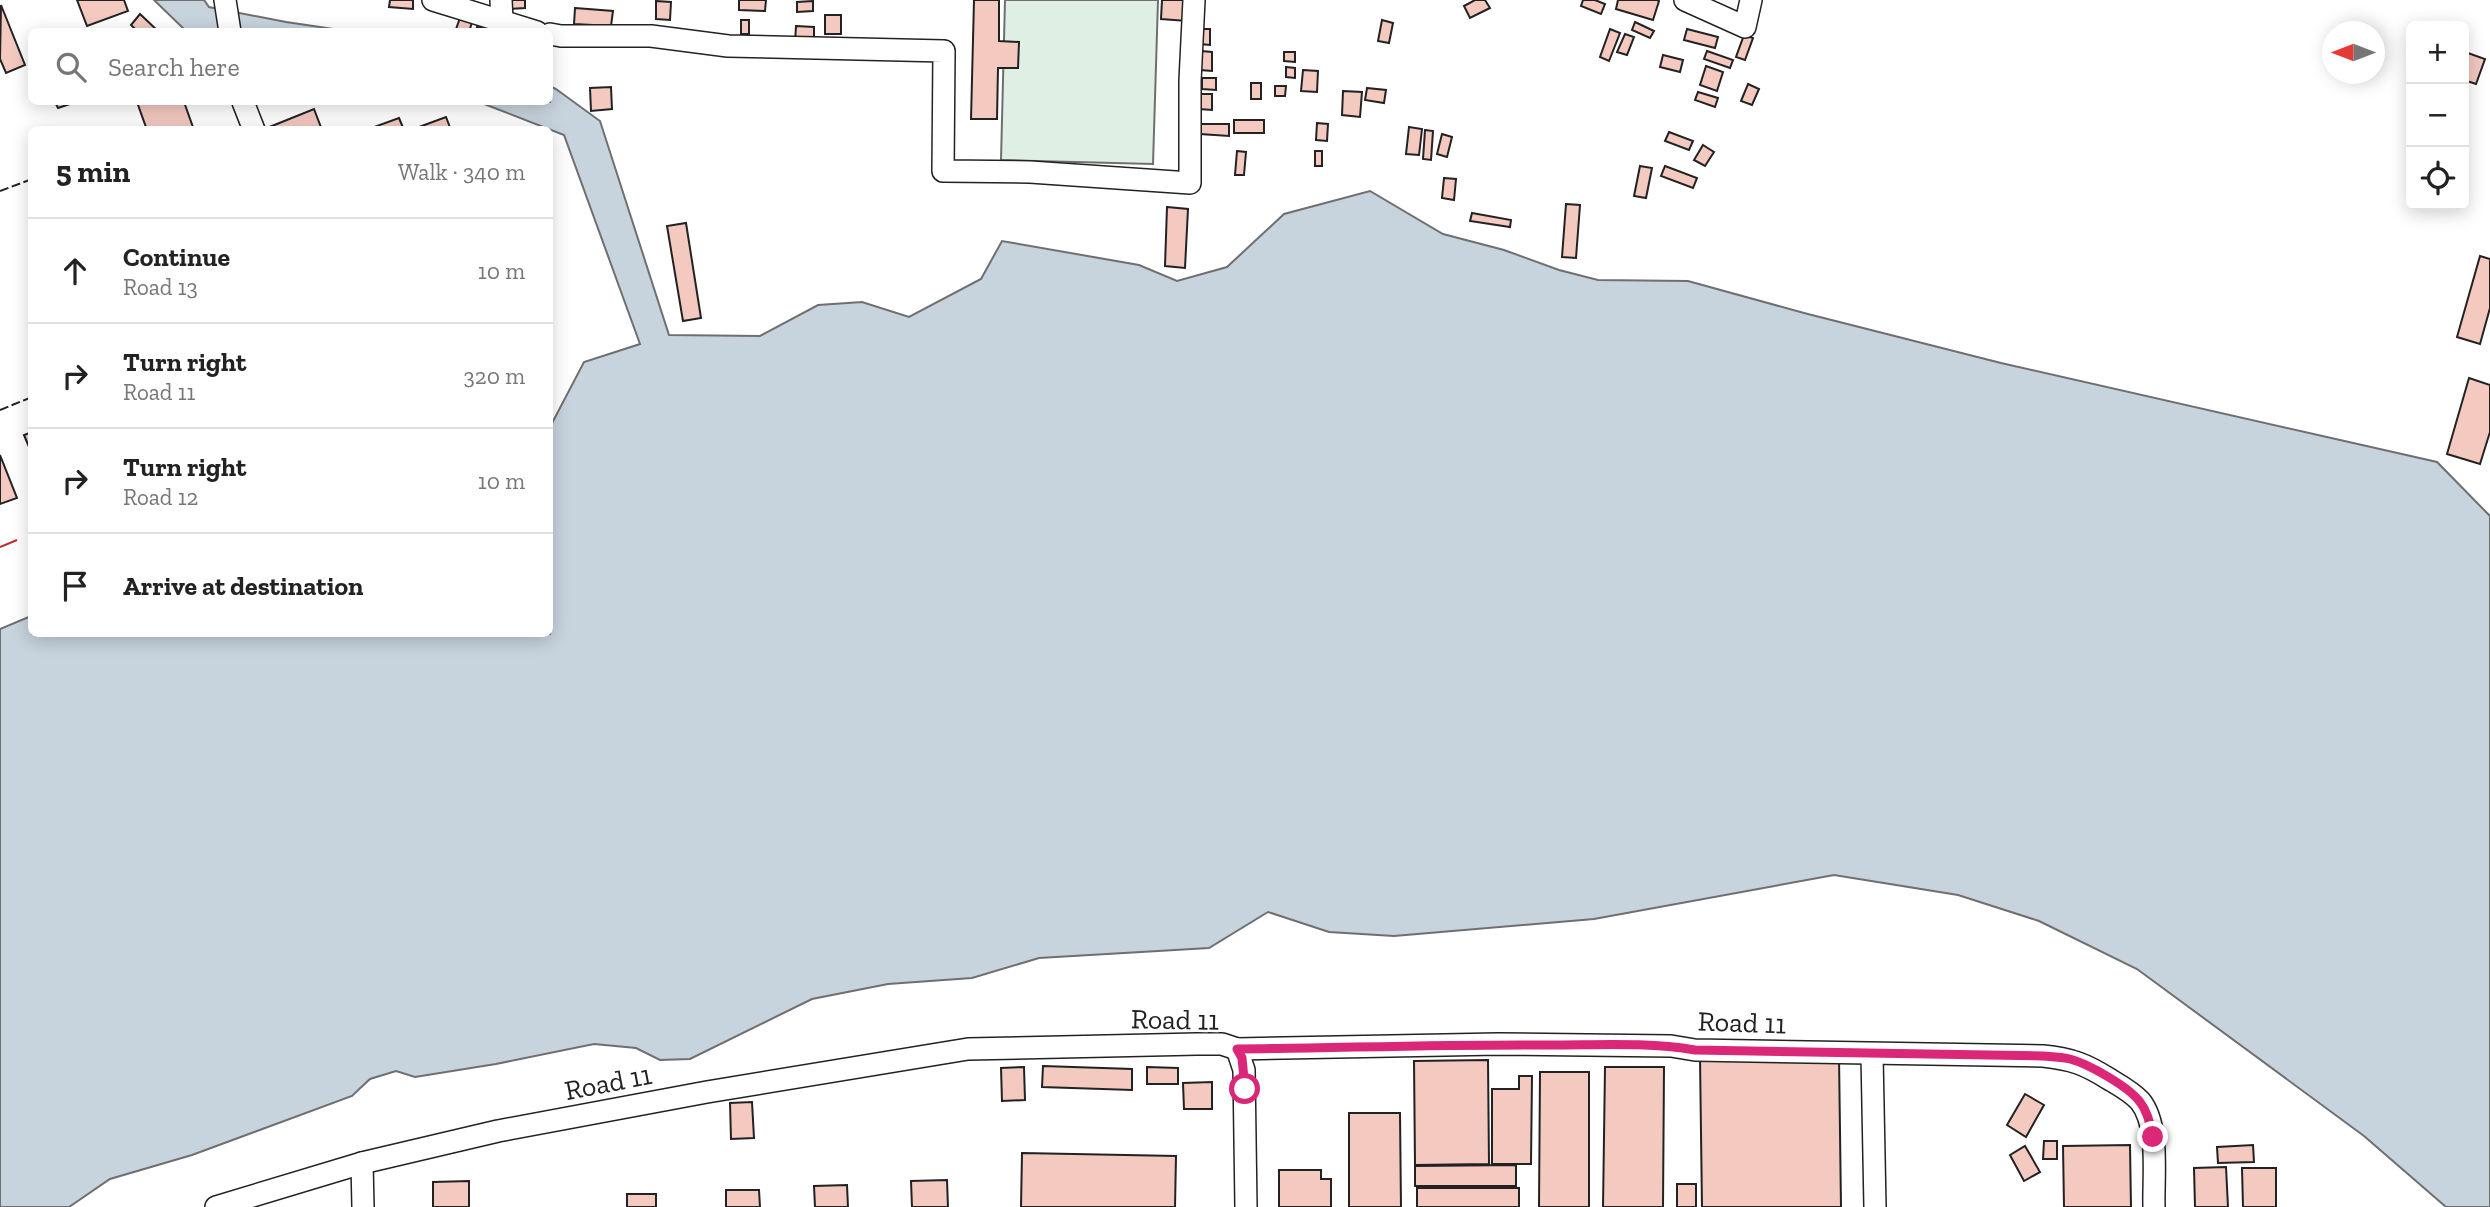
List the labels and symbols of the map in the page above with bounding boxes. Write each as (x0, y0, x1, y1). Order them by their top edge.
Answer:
north arrow (2322, 21, 2385, 84)
street label: Road 11 (1131, 1002, 1220, 1037)
street label: Road 11 (1697, 1004, 1787, 1041)
street label: Road 11 (562, 1058, 655, 1107)
route start (1229, 1073, 1260, 1104)
route end (2137, 1121, 2168, 1152)

